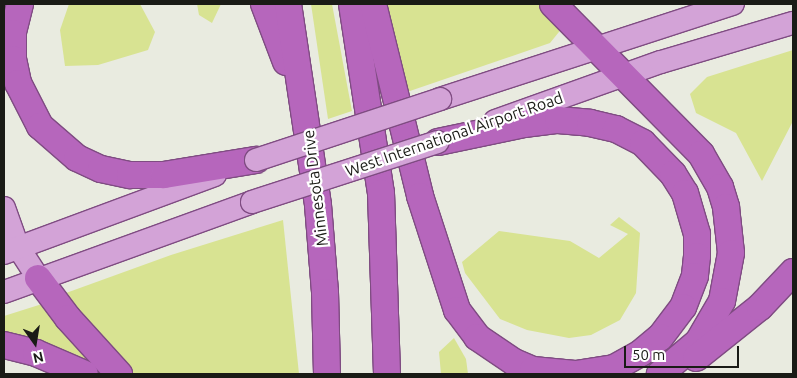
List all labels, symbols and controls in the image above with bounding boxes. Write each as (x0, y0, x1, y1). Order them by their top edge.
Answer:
street label: West International Airport Road (343, 88, 565, 180)
street label: Minnesota Drive (298, 129, 332, 247)
north arrow (10, 318, 60, 368)
scale bar (627, 336, 742, 368)
text: 50 m (632, 346, 665, 363)
text: N (31, 349, 45, 367)

